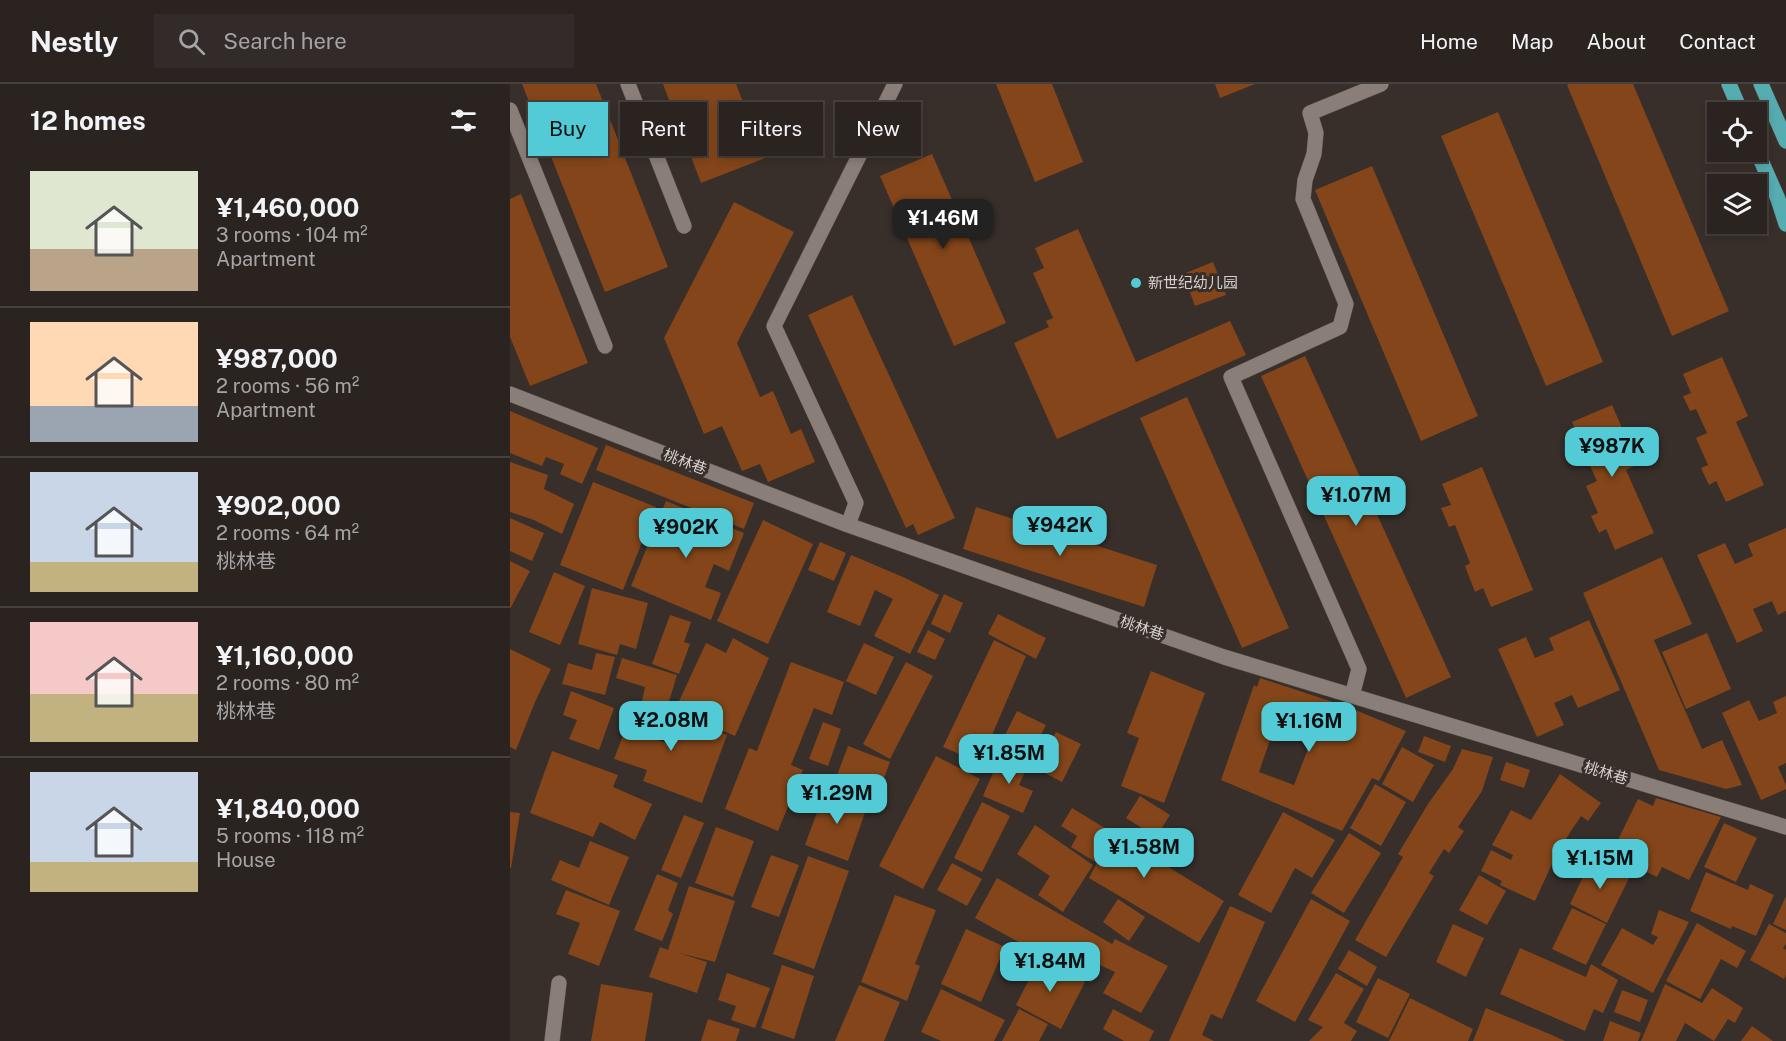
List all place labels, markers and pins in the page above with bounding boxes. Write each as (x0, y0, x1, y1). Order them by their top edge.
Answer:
pin: ¥1.46M (894, 199, 992, 250)
place label: 新世纪幼儿园 (1148, 274, 1238, 291)
marker: 新世纪幼儿园 (1129, 276, 1143, 290)
pin: ¥987K (1570, 427, 1654, 478)
pin: ¥1.07M (1307, 476, 1405, 527)
pin: ¥942K (1018, 506, 1102, 557)
pin: ¥902K (644, 508, 728, 559)
pin: ¥2.08M (622, 701, 720, 752)
pin: ¥1.16M (1260, 702, 1358, 753)
pin: ¥1.85M (960, 734, 1058, 785)
pin: ¥1.29M (788, 774, 886, 825)
pin: ¥1.58M (1095, 828, 1193, 879)
pin: ¥1.15M (1551, 839, 1649, 890)
pin: ¥1.84M (1001, 942, 1099, 993)

